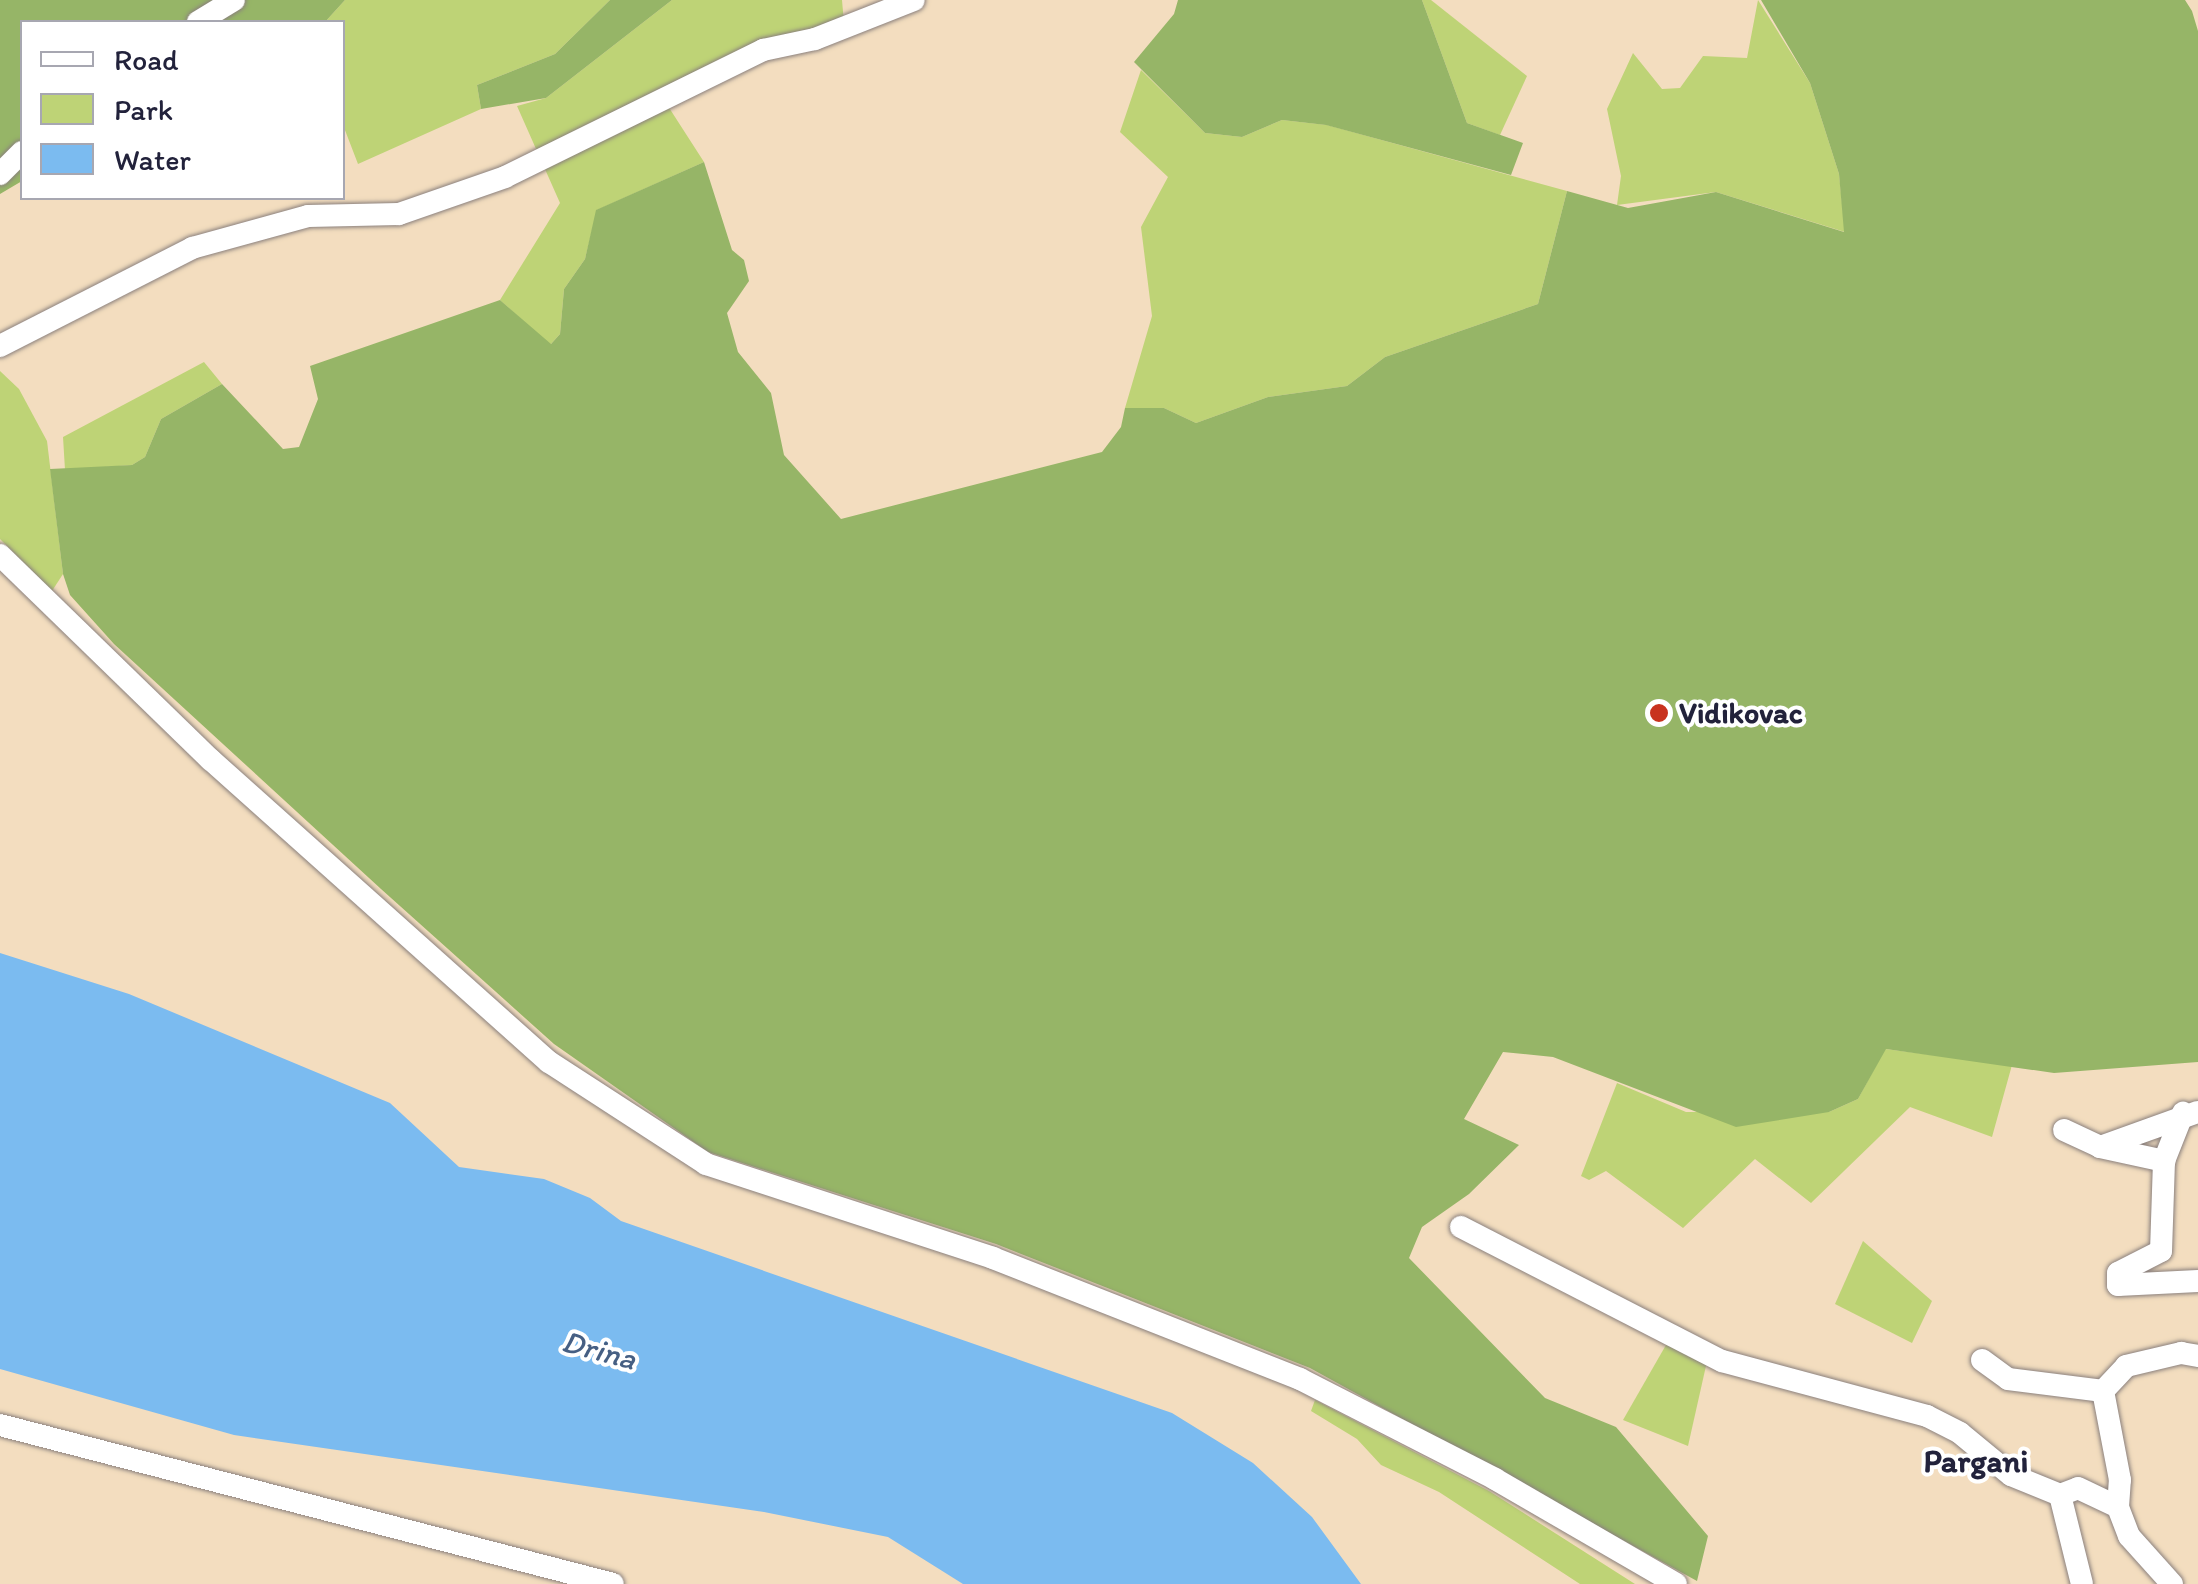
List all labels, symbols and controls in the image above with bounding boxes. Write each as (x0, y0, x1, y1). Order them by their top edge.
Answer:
legend (20, 20, 345, 200)
text: Road (114, 41, 179, 78)
text: Park (114, 91, 173, 128)
text: Water (114, 141, 191, 178)
place label: Vidikovac (1679, 695, 1803, 731)
marker: Vidikovac (1648, 702, 1670, 724)
water label: Drina (558, 1322, 640, 1378)
district label: Pargani (1924, 1442, 2028, 1480)

